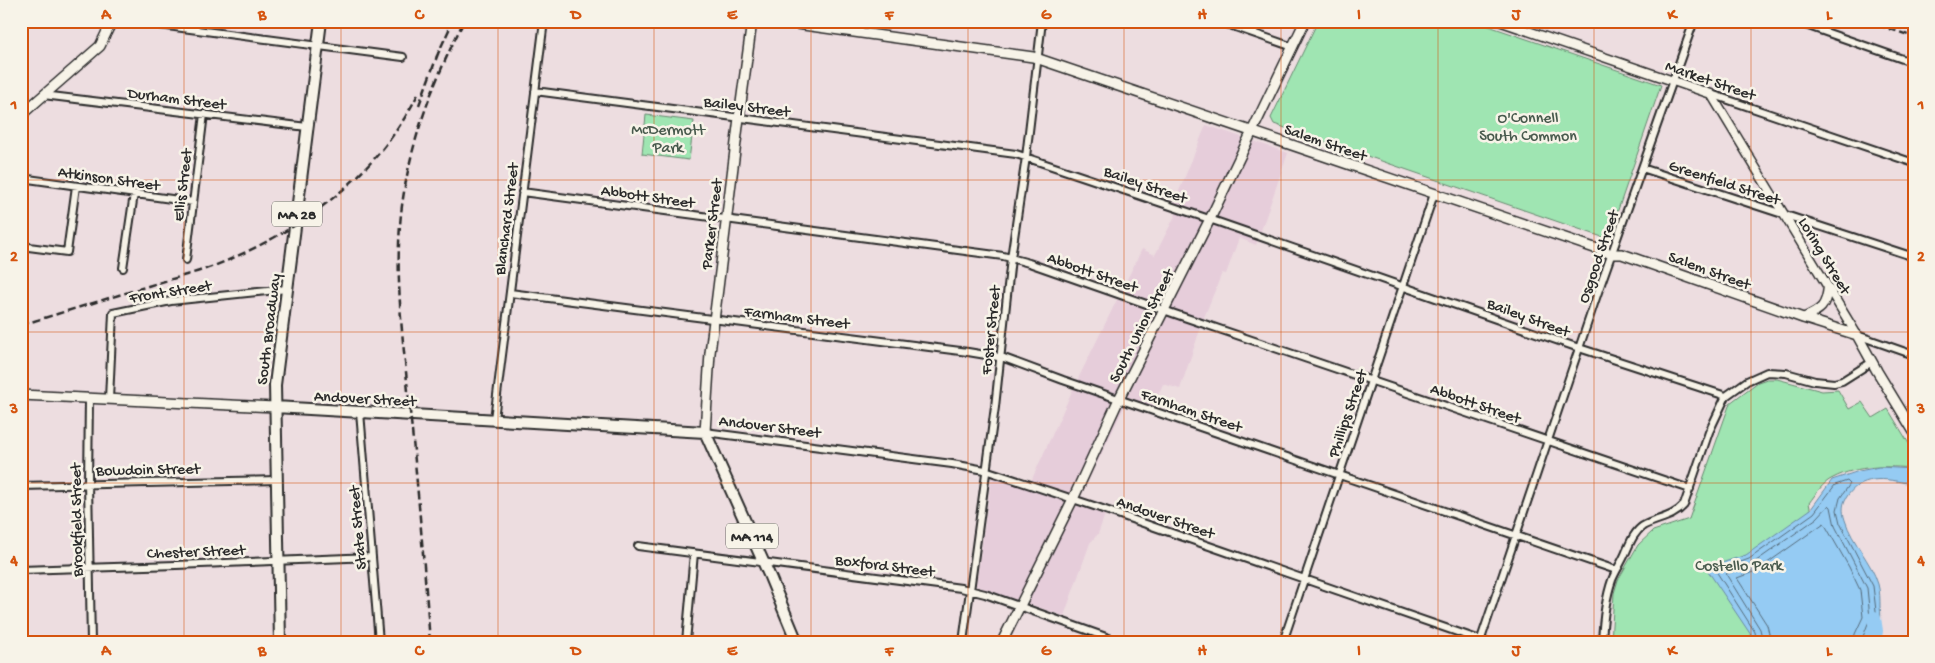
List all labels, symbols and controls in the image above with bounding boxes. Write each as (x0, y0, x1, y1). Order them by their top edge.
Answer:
text: A (100, 7, 112, 26)
text: B (257, 7, 267, 26)
text: C (414, 7, 425, 26)
text: D (569, 7, 582, 26)
text: E (727, 7, 738, 26)
text: F (884, 7, 895, 26)
text: G (1041, 7, 1052, 26)
text: H (1197, 7, 1207, 26)
text: I (1357, 7, 1361, 26)
text: J (1511, 7, 1522, 26)
text: K (1667, 7, 1679, 26)
text: L (1826, 7, 1833, 26)
street label: Market Street (1662, 58, 1759, 107)
street label: Durham Street (125, 85, 228, 116)
street label: Bailey Street (701, 94, 792, 123)
text: 1 (10, 97, 17, 116)
text: 1 (1917, 97, 1924, 116)
park label: O'Connell South Common (1479, 110, 1577, 147)
street label: Salem Street (1281, 121, 1370, 168)
park label: McDermott Park (631, 122, 706, 159)
street label: Ellis Street (171, 147, 199, 223)
street label: Greenfield Street (1666, 157, 1783, 212)
street label: Blanchard Street (492, 161, 525, 277)
street label: Bailey Street (1100, 163, 1190, 210)
street label: Atkinson Street (56, 164, 162, 197)
street label: Parker Street (698, 177, 729, 272)
street label: Abbott Street (600, 183, 697, 215)
road number: MA 28 (272, 202, 322, 226)
street label: Osgood Street (1576, 207, 1626, 306)
street label: Loring Street (1793, 215, 1854, 300)
text: 2 (10, 249, 18, 268)
street label: Salem Street (1665, 249, 1754, 296)
text: 2 (1917, 249, 1925, 268)
street label: Abbott Street (1044, 250, 1141, 299)
street label: South Union Street (1106, 265, 1181, 387)
street label: South Broadway (254, 273, 287, 386)
street label: Front Street (127, 277, 214, 309)
street label: Foster Street (978, 284, 1007, 377)
street label: Bailey Street (1483, 295, 1573, 344)
street label: Farnham Street (742, 303, 852, 336)
street label: Phillips Street (1325, 366, 1374, 461)
street label: Abbott Street (1427, 381, 1524, 430)
street label: Farnham Street (1137, 386, 1245, 439)
street label: Andover Street (313, 388, 418, 413)
text: 3 (9, 401, 18, 420)
text: 3 (1916, 401, 1925, 420)
street label: Andover Street (718, 413, 823, 444)
street label: Bowdoin Street (95, 461, 202, 482)
street label: Brookfield Street (68, 462, 89, 578)
street label: State Street (346, 484, 373, 570)
street label: Andover Street (1113, 494, 1218, 545)
road number: MA 114 (726, 524, 778, 548)
street label: Chester Street (147, 542, 247, 565)
street label: Boxford Street (833, 552, 937, 583)
text: 4 (9, 553, 18, 572)
text: 4 (1916, 553, 1925, 572)
park label: Costello Park (1695, 558, 1785, 577)
text: A (100, 643, 112, 662)
text: B (257, 643, 267, 662)
text: C (414, 643, 425, 662)
text: D (569, 643, 582, 662)
text: E (727, 643, 738, 662)
text: F (884, 643, 895, 662)
text: G (1041, 643, 1052, 662)
text: H (1197, 643, 1207, 662)
text: I (1357, 643, 1361, 662)
text: J (1511, 643, 1522, 662)
text: K (1667, 643, 1679, 662)
text: L (1826, 643, 1833, 662)

